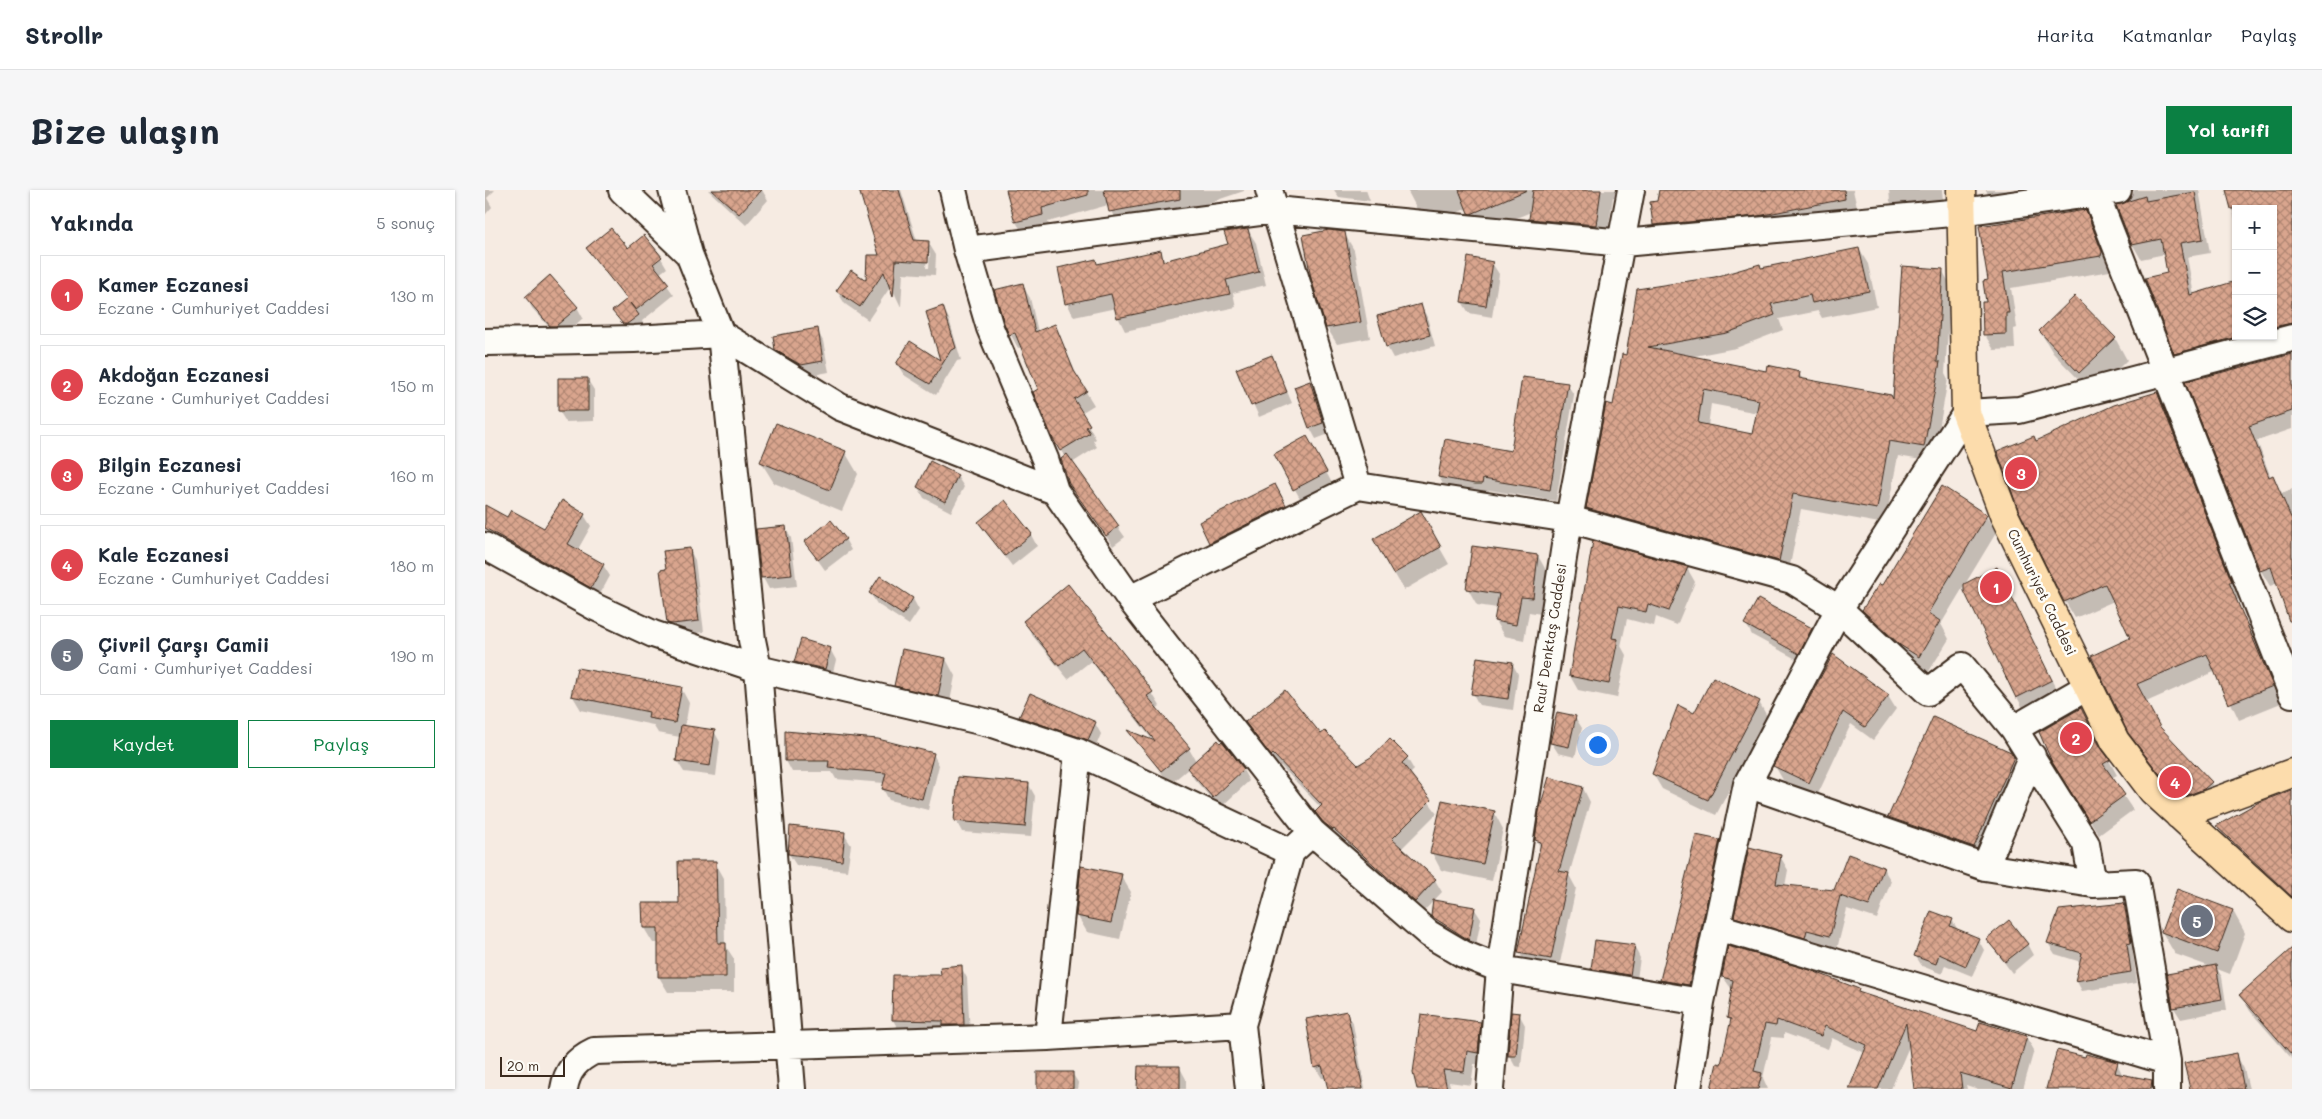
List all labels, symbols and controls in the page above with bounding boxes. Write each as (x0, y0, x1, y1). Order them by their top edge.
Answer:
text: Strollr (25, 19, 103, 50)
text: Harita (2037, 23, 2095, 47)
text: Katmanlar (2123, 23, 2213, 47)
text: Paylaş (2241, 23, 2297, 47)
button: Yol tarifi (2166, 106, 2292, 154)
text: Bize ulaşın (30, 107, 220, 153)
map controls (2232, 205, 2277, 340)
button: + (2232, 205, 2277, 250)
text: Yakında (50, 209, 134, 236)
text: 5 sonuç (376, 212, 435, 233)
button: − (2232, 250, 2277, 295)
text: Kamer Eczanesi (98, 272, 249, 297)
text: 1 (63, 285, 71, 306)
text: 130 m (390, 285, 434, 306)
button: layers (2232, 295, 2277, 340)
text: Eczane · Cumhuriyet Caddesi (98, 297, 330, 318)
text: Akdoğan Eczanesi (98, 362, 270, 387)
text: 2 (63, 375, 71, 396)
text: 150 m (390, 375, 434, 396)
text: Eczane · Cumhuriyet Caddesi (98, 387, 330, 408)
text: Bilgin Eczanesi (98, 452, 242, 477)
pin: 3 (2005, 454, 2037, 492)
text: 3 (62, 465, 72, 486)
text: 160 m (389, 465, 434, 486)
text: Eczane · Cumhuriyet Caddesi (98, 477, 330, 498)
street label: Cumhuriyet Caddesi (2004, 525, 2081, 658)
text: Kale Eczanesi (98, 542, 230, 567)
text: 4 (62, 555, 72, 576)
text: 180 m (389, 555, 434, 576)
street label: Rauf Denktaş Caddesi (1528, 562, 1571, 714)
text: Eczane · Cumhuriyet Caddesi (98, 567, 330, 588)
pin: 1 (1980, 568, 2012, 606)
text: Çivril Çarşı Camii (98, 632, 270, 657)
text: 5 (62, 645, 72, 666)
text: 190 m (390, 645, 434, 666)
text: Cami · Cumhuriyet Caddesi (98, 657, 313, 678)
pin: 2 (2060, 719, 2092, 757)
button: Kaydet (50, 720, 238, 768)
button: Paylaş (248, 720, 435, 768)
your location (1585, 732, 1611, 758)
pin: 4 (2159, 763, 2191, 801)
pin: 5 (2181, 902, 2213, 940)
scale bar (500, 1054, 565, 1077)
text: 20 m (507, 1056, 539, 1075)

